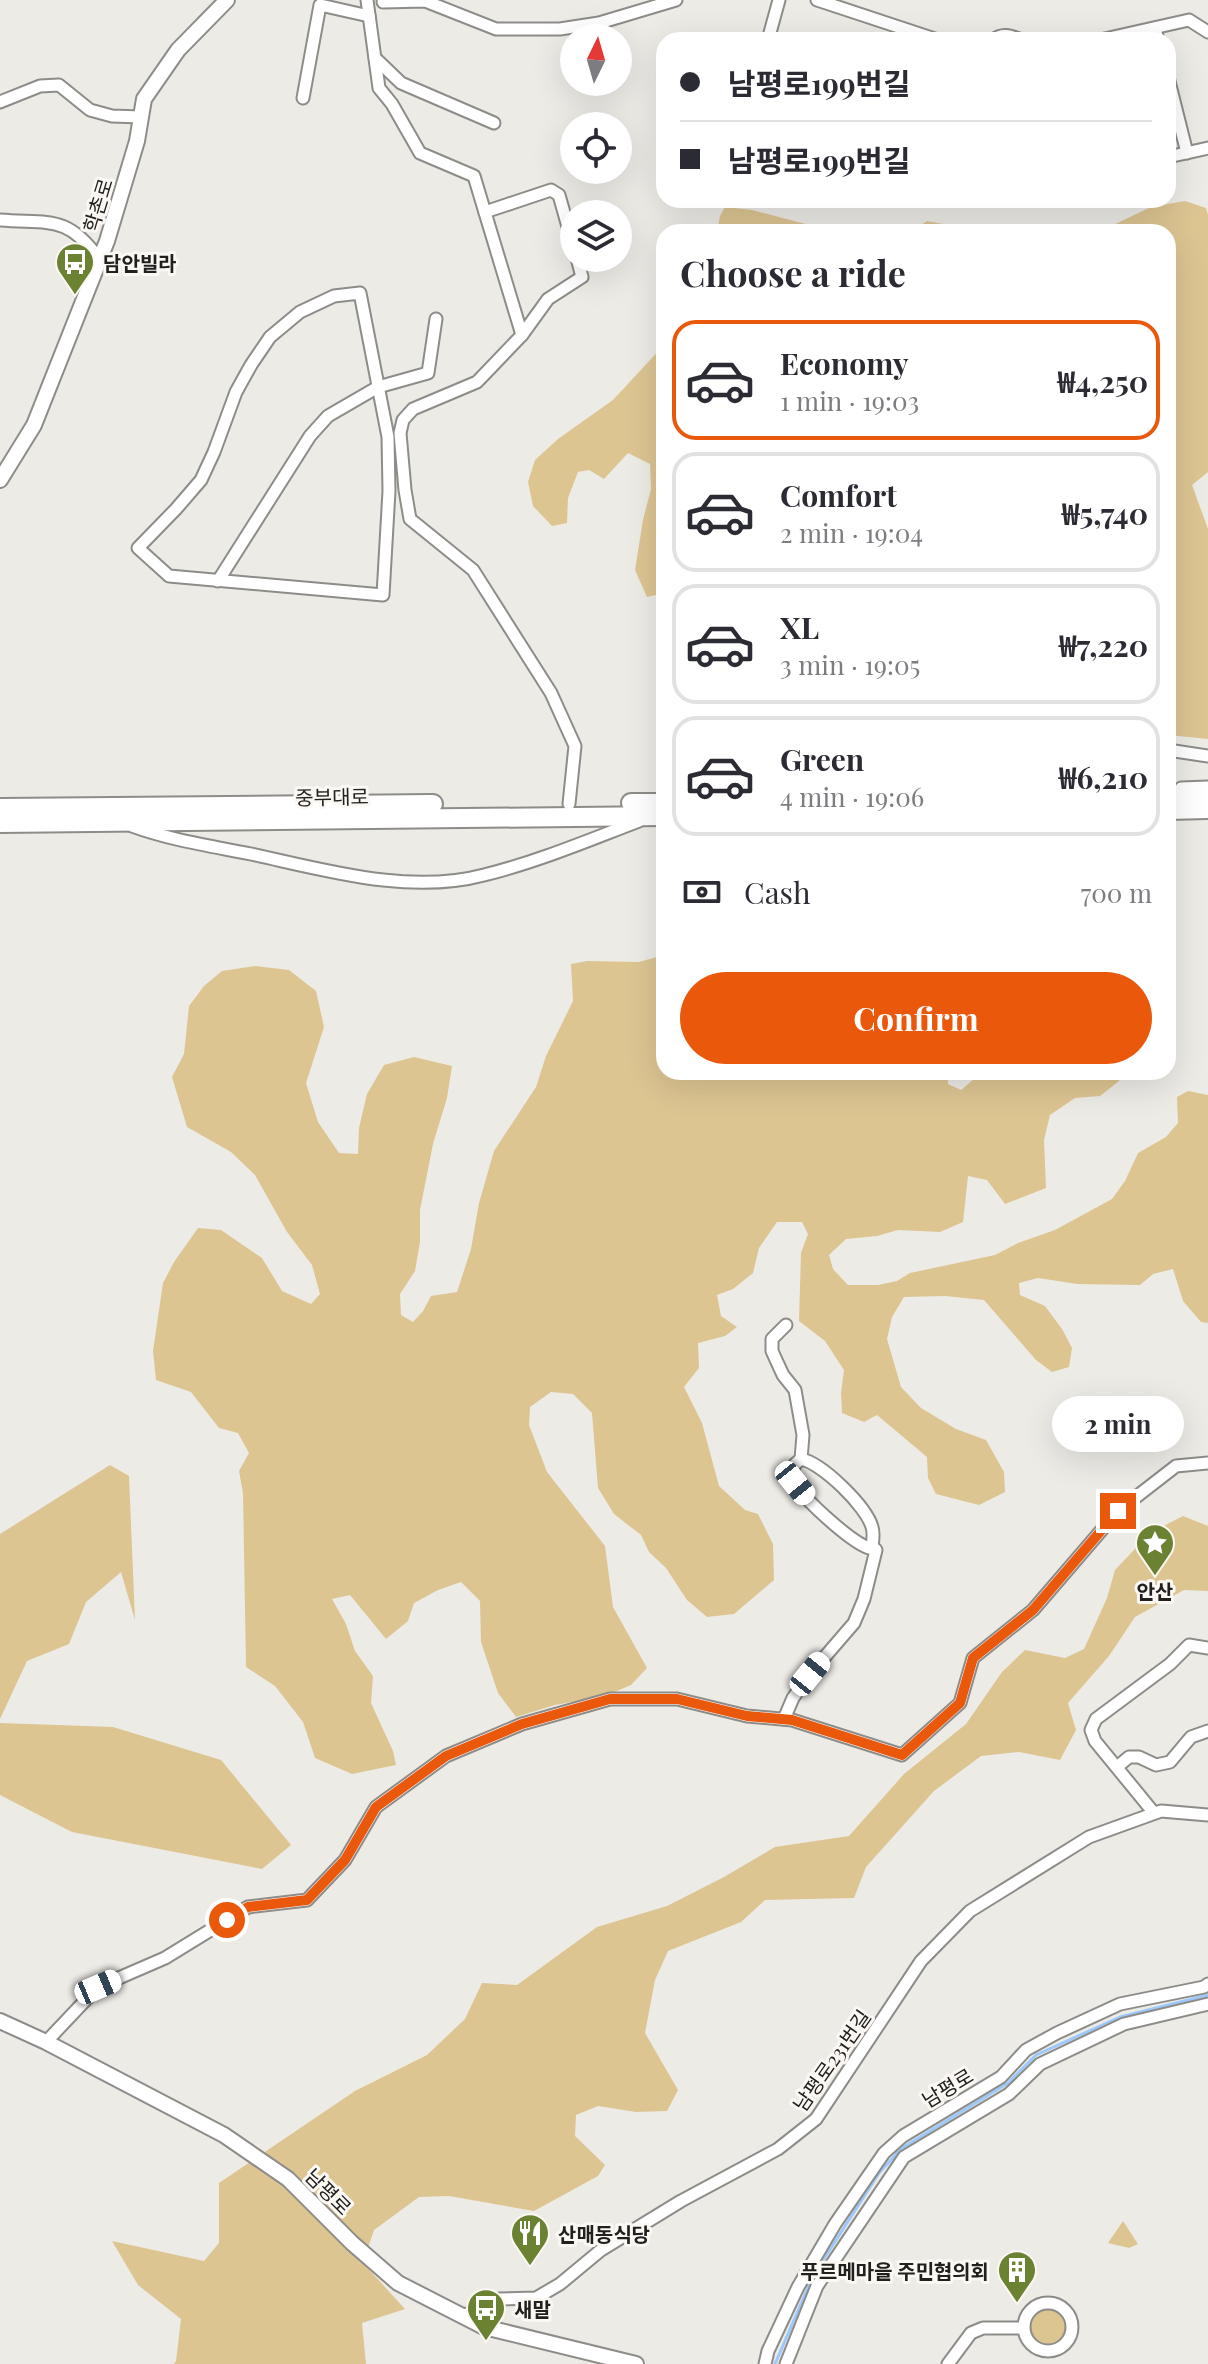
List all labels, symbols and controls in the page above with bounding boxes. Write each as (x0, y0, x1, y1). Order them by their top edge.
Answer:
north arrow (560, 24, 632, 96)
map controls (560, 24, 632, 272)
text: 남평로199번길 (728, 63, 911, 103)
button: locate (560, 112, 632, 184)
text: 남평로199번길 (728, 140, 911, 180)
street label: 학촌로 (76, 175, 118, 235)
button: layers (560, 200, 632, 272)
bus stop icon: 담안빌라 (54, 241, 96, 296)
text: Choose a ride (680, 248, 906, 296)
place label: 담안빌라 (103, 249, 177, 276)
text: Economy (780, 343, 909, 383)
icon: car (684, 344, 756, 416)
text: ₩4,250 (1058, 361, 1148, 401)
text: 1 min · 19:03 (780, 383, 919, 418)
text: Comfort (780, 475, 897, 515)
icon: car (684, 476, 756, 548)
text: ₩5,740 (1062, 493, 1148, 533)
text: 2 min · 19:04 (780, 515, 923, 550)
text: XL (780, 607, 819, 647)
icon: car (684, 608, 756, 680)
text: ₩7,220 (1059, 625, 1148, 665)
text: 3 min · 19:05 (780, 647, 920, 682)
text: Green (780, 739, 864, 779)
icon: car (684, 740, 756, 812)
text: ₩6,210 (1059, 757, 1148, 797)
text: 4 min · 19:06 (780, 779, 924, 814)
street label: 중부대로 (295, 782, 369, 810)
icon: cash (680, 870, 724, 914)
text: Cash (744, 872, 811, 912)
text: 700 m (1081, 875, 1152, 910)
button: Confirm (680, 972, 1152, 1064)
callout: 2 min (1052, 1395, 1184, 1451)
text: 2 min (1084, 1406, 1152, 1441)
car (771, 1457, 819, 1509)
route end (1100, 1493, 1136, 1529)
place icon: 안산 (1134, 1522, 1176, 1577)
place label: 안산 (1137, 1577, 1173, 1604)
car (786, 1648, 834, 1700)
route start (209, 1902, 245, 1938)
car (71, 1967, 125, 2007)
street label: 남평로231번길 (786, 2004, 876, 2116)
street label: 남평로 (916, 2061, 978, 2113)
street label: 남평로 (300, 2162, 358, 2220)
restaurant icon: 산매동식당 (509, 2212, 551, 2267)
place label: 산매동식당 (558, 2220, 650, 2247)
building icon: 푸르메마을 주민협의회 (996, 2249, 1038, 2304)
place label: 푸르메마을 주민협의회 (800, 2257, 989, 2284)
bus stop icon: 새말 (465, 2287, 507, 2342)
place label: 새말 (514, 2295, 551, 2322)

